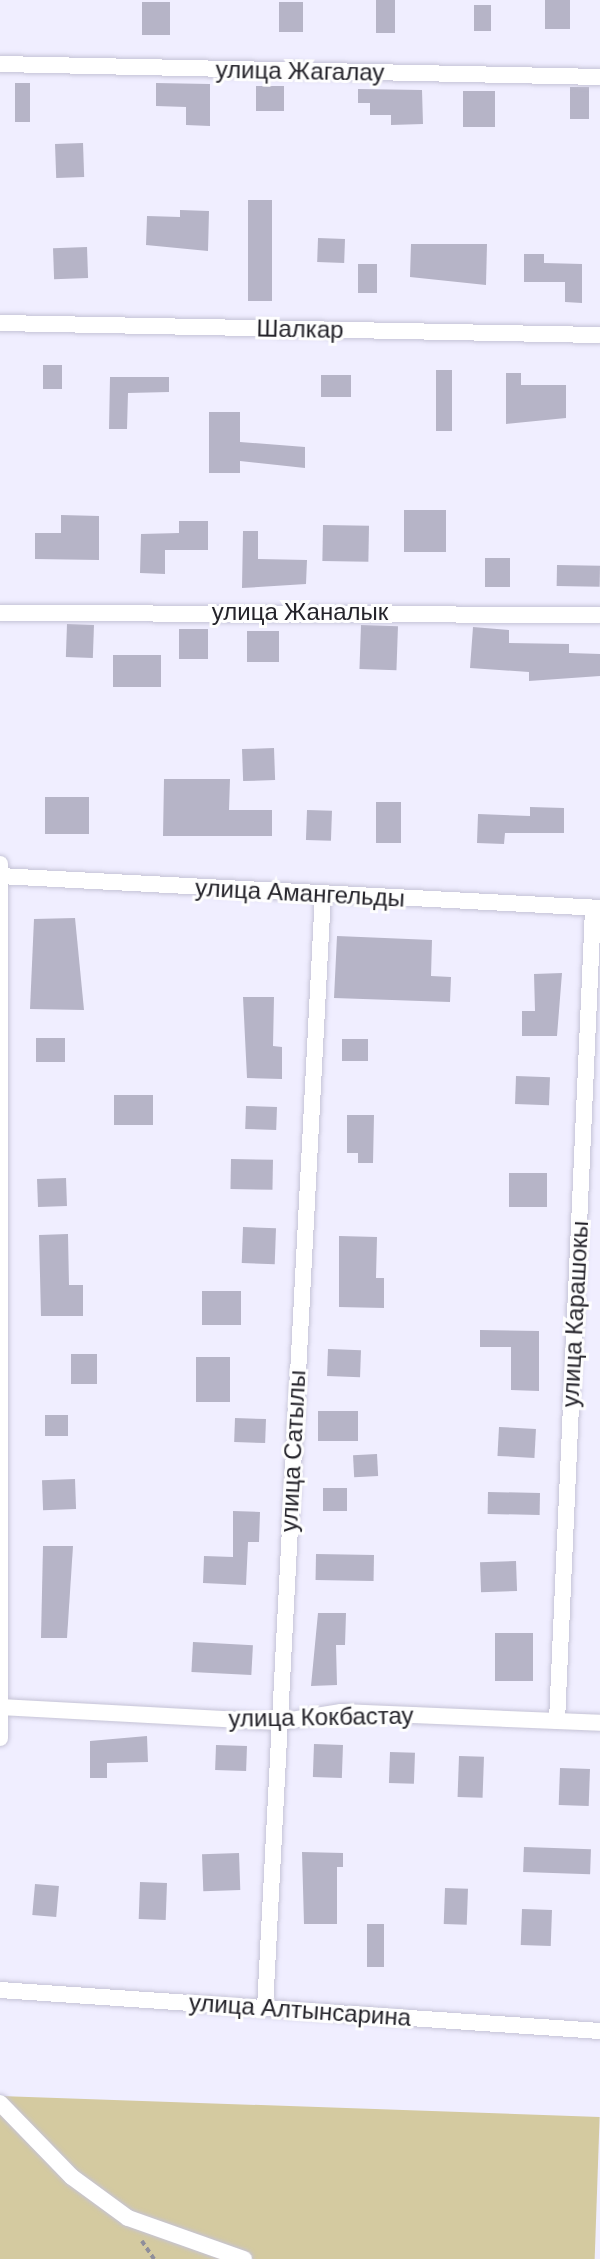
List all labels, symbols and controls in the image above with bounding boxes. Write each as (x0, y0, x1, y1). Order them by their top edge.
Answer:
street label: улица Жагалау (215, 55, 385, 87)
street label: Шалкар (256, 314, 344, 344)
street label: улица Жаналык (212, 598, 388, 626)
street label: улица Амангельды (194, 873, 406, 913)
street label: улица Карашокы (556, 1220, 594, 1408)
street label: улица Сатылы (274, 1369, 312, 1533)
street label: улица Кокбастау (228, 1701, 414, 1733)
street label: улица Алтынсарина (188, 1988, 412, 2032)

